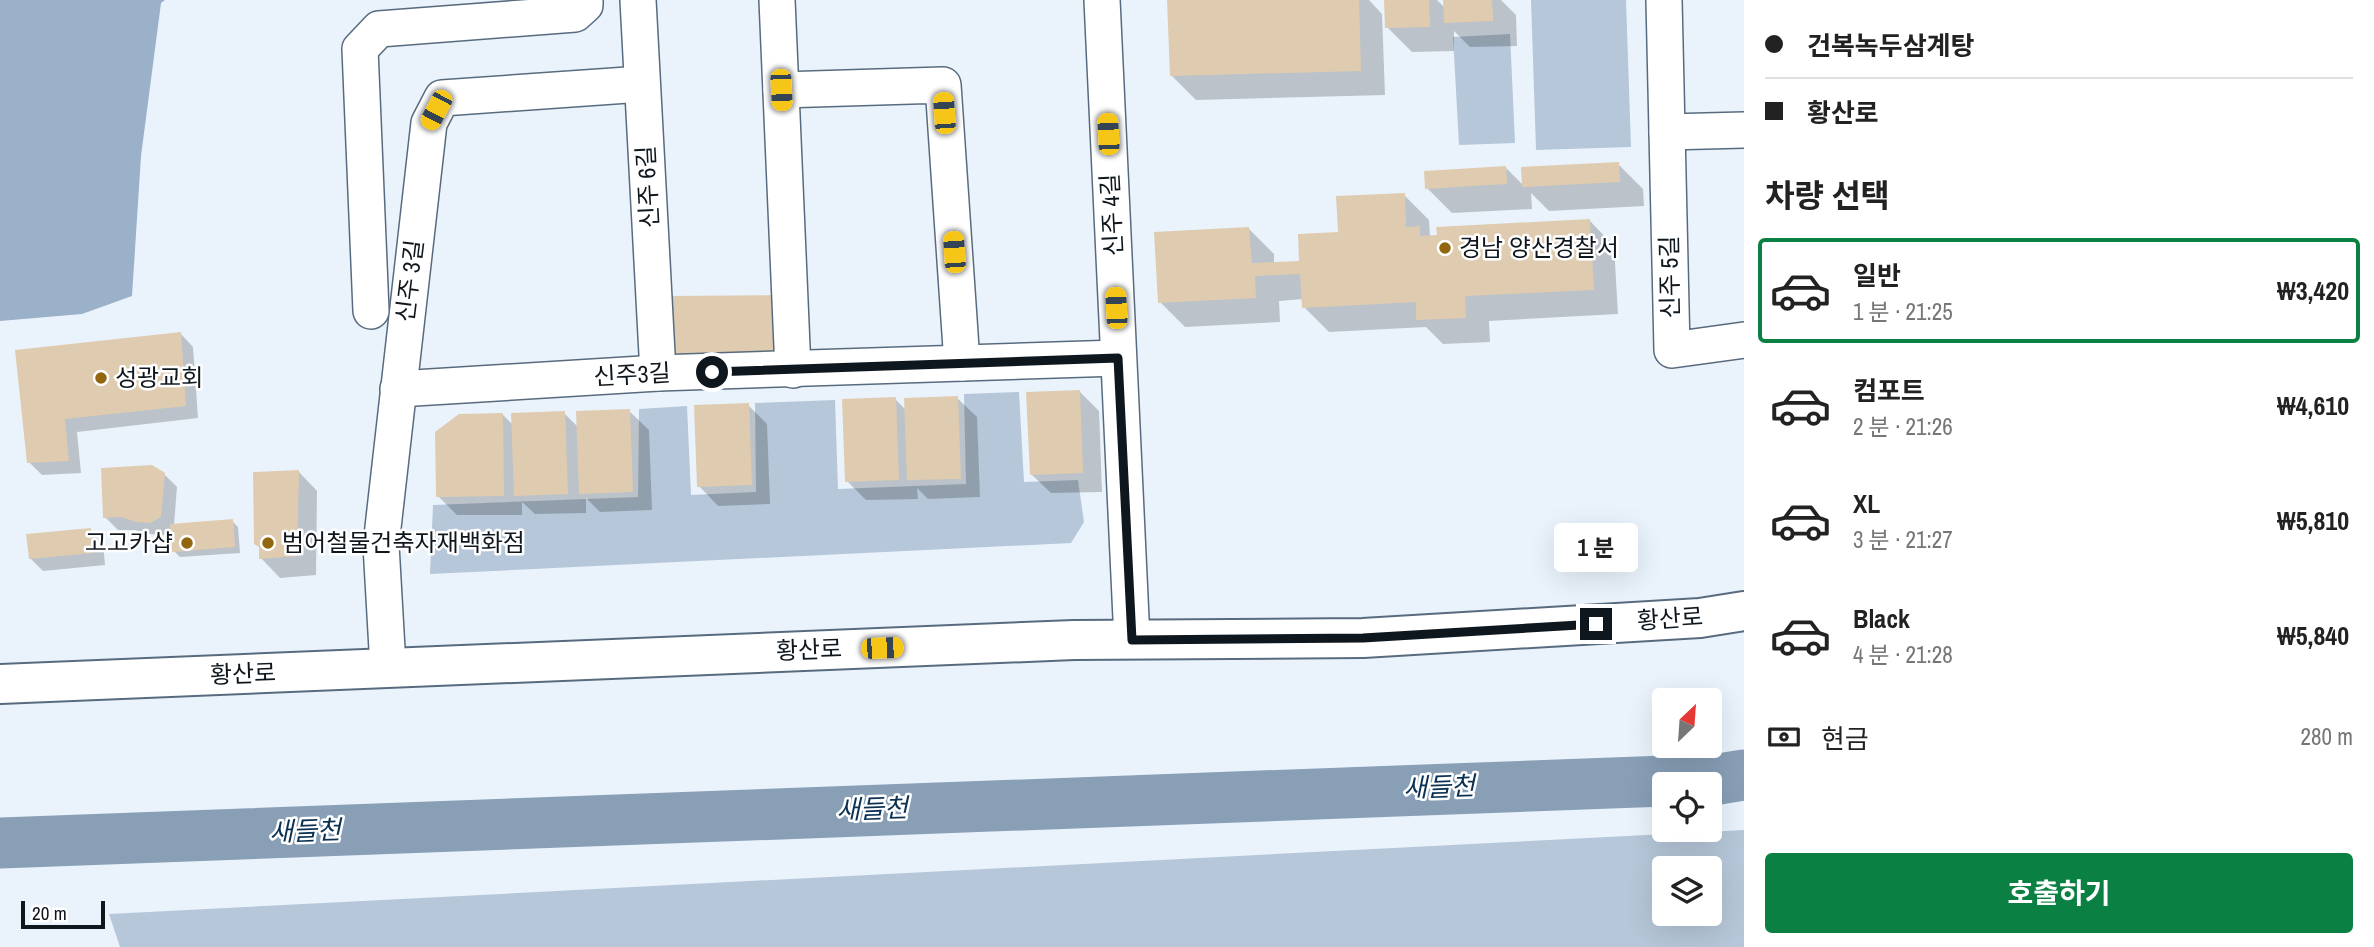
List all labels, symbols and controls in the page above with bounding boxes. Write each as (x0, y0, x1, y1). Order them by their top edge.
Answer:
text: 건복녹두삼계탕 (1807, 28, 1974, 63)
car (770, 68, 793, 112)
car (417, 87, 456, 133)
car (933, 91, 956, 135)
text: 황산로 (1807, 95, 1879, 130)
car (1097, 112, 1120, 156)
street label: 신주 6길 (629, 145, 665, 229)
street label: 신주 4길 (1093, 173, 1129, 257)
text: 차량 선택 (1765, 174, 1890, 217)
car (943, 230, 966, 274)
place label: 경남 양산경찰서 (1459, 231, 1619, 263)
street label: 신주 5길 (1652, 235, 1686, 319)
street label: 신주 3길 (388, 238, 430, 324)
marker: 경남 양산경찰서 (1437, 240, 1453, 256)
text: 일반 (1853, 258, 1901, 293)
icon: car (1769, 259, 1832, 322)
text: ₩3,420 (2277, 273, 2349, 308)
car (1105, 286, 1128, 330)
text: 1 분 · 21:25 (1853, 296, 1953, 327)
street label: 신주3길 (593, 356, 671, 392)
route start (696, 356, 728, 388)
place label: 성광교회 (115, 361, 203, 393)
marker: 성광교회 (93, 370, 109, 386)
text: 컴포트 (1853, 373, 1925, 408)
icon: car (1769, 374, 1832, 437)
text: ₩4,610 (2277, 388, 2349, 423)
text: 2 분 · 21:26 (1853, 411, 1953, 442)
text: XL (1853, 486, 1880, 521)
icon: car (1769, 489, 1832, 552)
text: ₩5,810 (2277, 503, 2349, 538)
callout: 1 분 (1554, 522, 1638, 572)
text: 3 분 · 21:27 (1853, 524, 1953, 555)
place label: 고고카샵 (85, 526, 173, 558)
place label: 범어철물건축자재백화점 (282, 526, 525, 558)
text: 1 분 (1578, 532, 1614, 563)
marker: 고고카샵 (179, 535, 195, 551)
marker: 범어철물건축자재백화점 (260, 535, 276, 551)
street label: 황산로 (1636, 600, 1704, 636)
text: Black (1853, 601, 1910, 636)
icon: car (1769, 604, 1832, 667)
route end (1580, 608, 1612, 640)
text: ₩5,840 (2277, 618, 2349, 653)
street label: 황산로 (775, 632, 843, 666)
car (861, 637, 904, 659)
text: 4 분 · 21:28 (1853, 639, 1953, 670)
street label: 황산로 (209, 656, 277, 690)
north arrow (1652, 688, 1722, 758)
map controls (1652, 688, 1722, 926)
icon: cash (1765, 718, 1803, 756)
text: 현금 (1821, 721, 1869, 756)
text: 280 m (2301, 721, 2353, 752)
water label: 새들천 (1403, 768, 1479, 805)
button: locate (1652, 772, 1722, 842)
water label: 새들천 (836, 790, 912, 827)
water label: 새들천 (269, 812, 345, 849)
button: 호출하기 (1765, 853, 2353, 933)
button: layers (1652, 856, 1722, 926)
scale bar (21, 898, 105, 930)
text: 20 m (32, 900, 67, 926)

